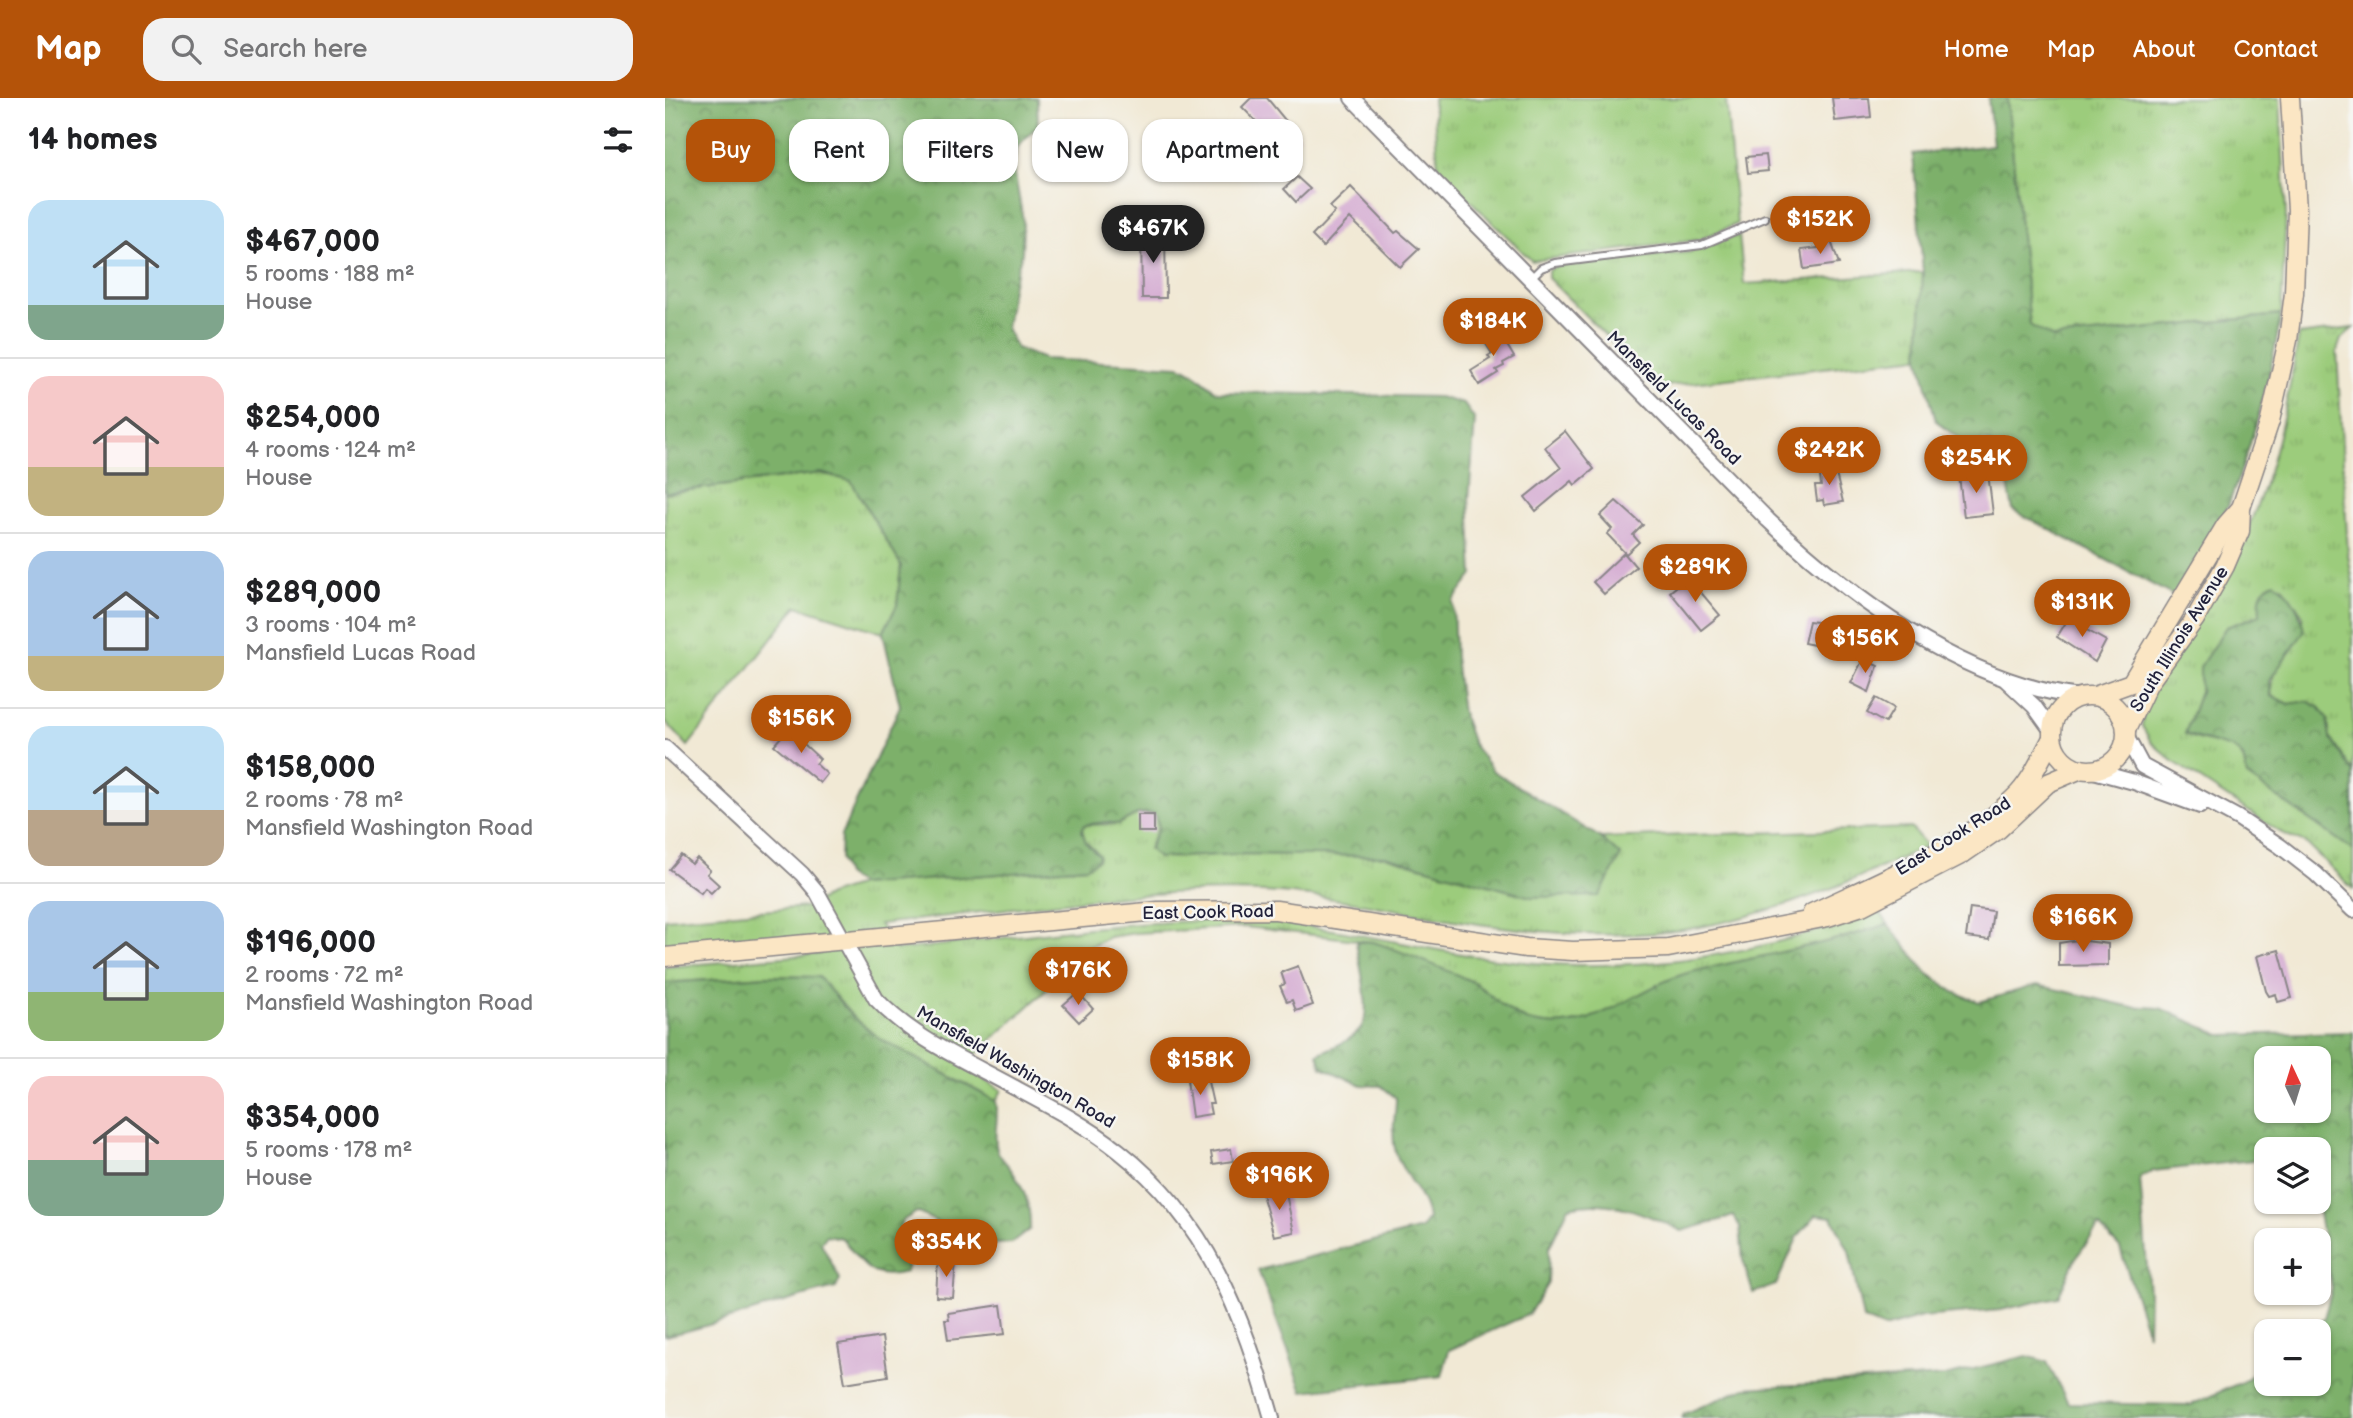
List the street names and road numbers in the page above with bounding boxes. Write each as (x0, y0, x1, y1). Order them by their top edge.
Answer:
street label: Mansfield Lucas Road (1602, 327, 1745, 470)
street label: South Illinois Avenue (2126, 562, 2233, 716)
street label: East Cook Road (1892, 793, 2015, 880)
street label: East Cook Road (1142, 901, 1274, 924)
street label: Mansfield Washington Road (913, 1002, 1119, 1133)

